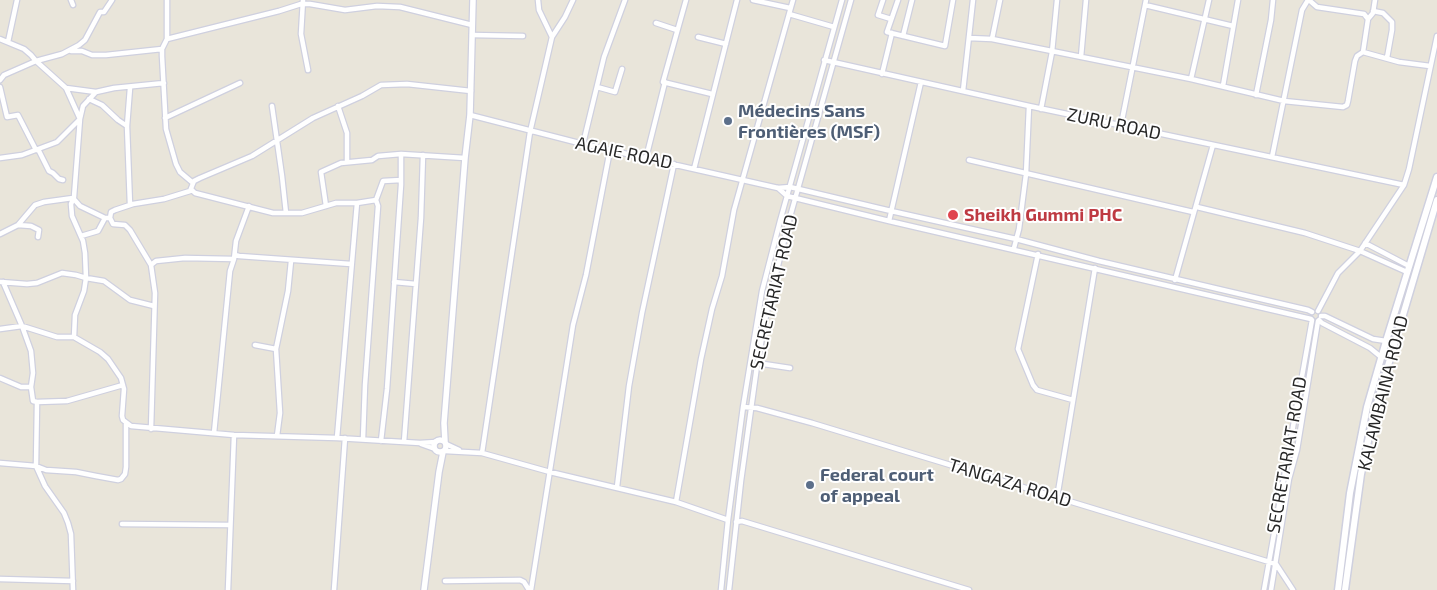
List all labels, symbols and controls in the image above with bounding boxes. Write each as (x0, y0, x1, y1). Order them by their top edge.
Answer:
place label: Médecins Sans Frontières (MSF) (738, 100, 880, 142)
street label: ZURU ROAD (1065, 104, 1163, 144)
marker: Médecins Sans Frontières (MSF) (722, 115, 734, 127)
street label: AGAIE ROAD (574, 132, 674, 174)
place label: Sheikh Gummi PHC (964, 204, 1122, 226)
marker: Sheikh Gummi PHC (946, 208, 960, 222)
street label: SECRETARIAT ROAD (746, 212, 802, 372)
street label: KALAMBAINA ROAD (1353, 313, 1413, 473)
street label: SECRETARIAT ROAD (1263, 375, 1311, 535)
street label: TANGAZA ROAD (946, 454, 1074, 512)
place label: Federal court of appeal (820, 464, 934, 506)
marker: Federal court of appeal (804, 479, 816, 491)

